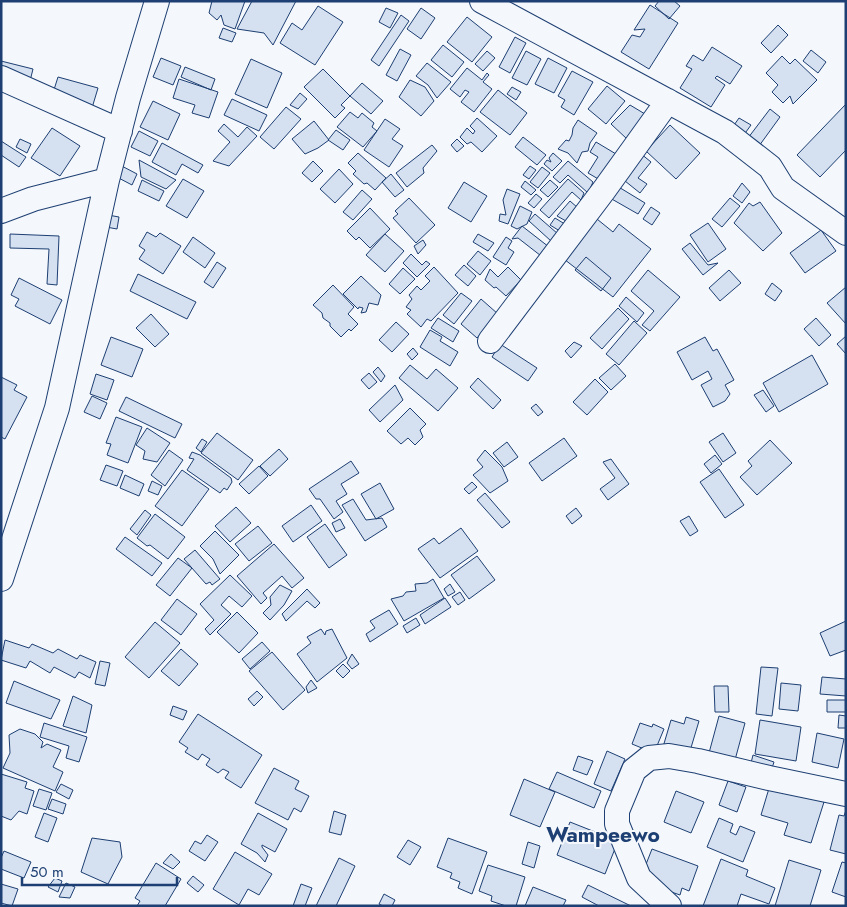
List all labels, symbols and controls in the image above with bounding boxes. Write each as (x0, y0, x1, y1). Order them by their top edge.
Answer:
district label: Wampeewo (546, 820, 660, 850)
scale bar (22, 854, 178, 886)
text: 50 m (30, 861, 64, 883)

